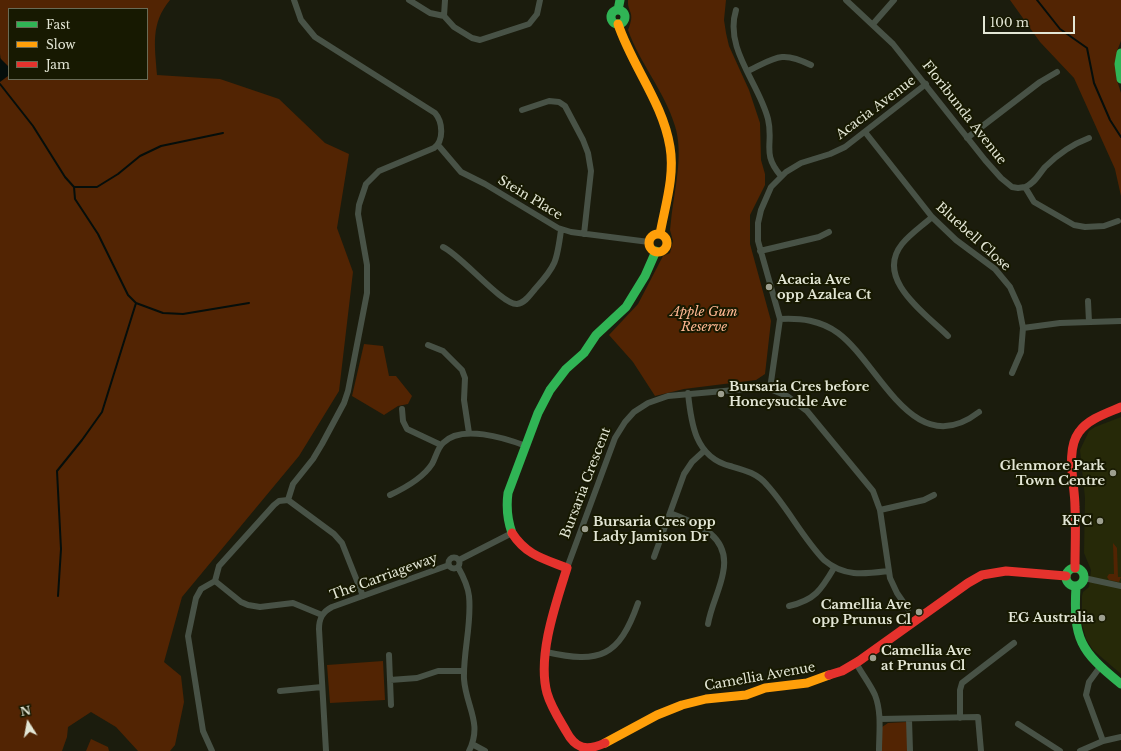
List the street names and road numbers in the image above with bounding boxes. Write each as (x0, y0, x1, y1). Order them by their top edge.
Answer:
street label: Floribunda Avenue (919, 58, 1009, 168)
street label: Acacia Avenue (833, 73, 919, 143)
street label: Stein Place (495, 173, 565, 223)
street label: Bluebell Close (932, 199, 1014, 275)
street label: Bursaria Crescent (558, 425, 614, 541)
street label: The Carriageway (328, 550, 440, 604)
street label: Camellia Avenue (703, 660, 817, 694)

